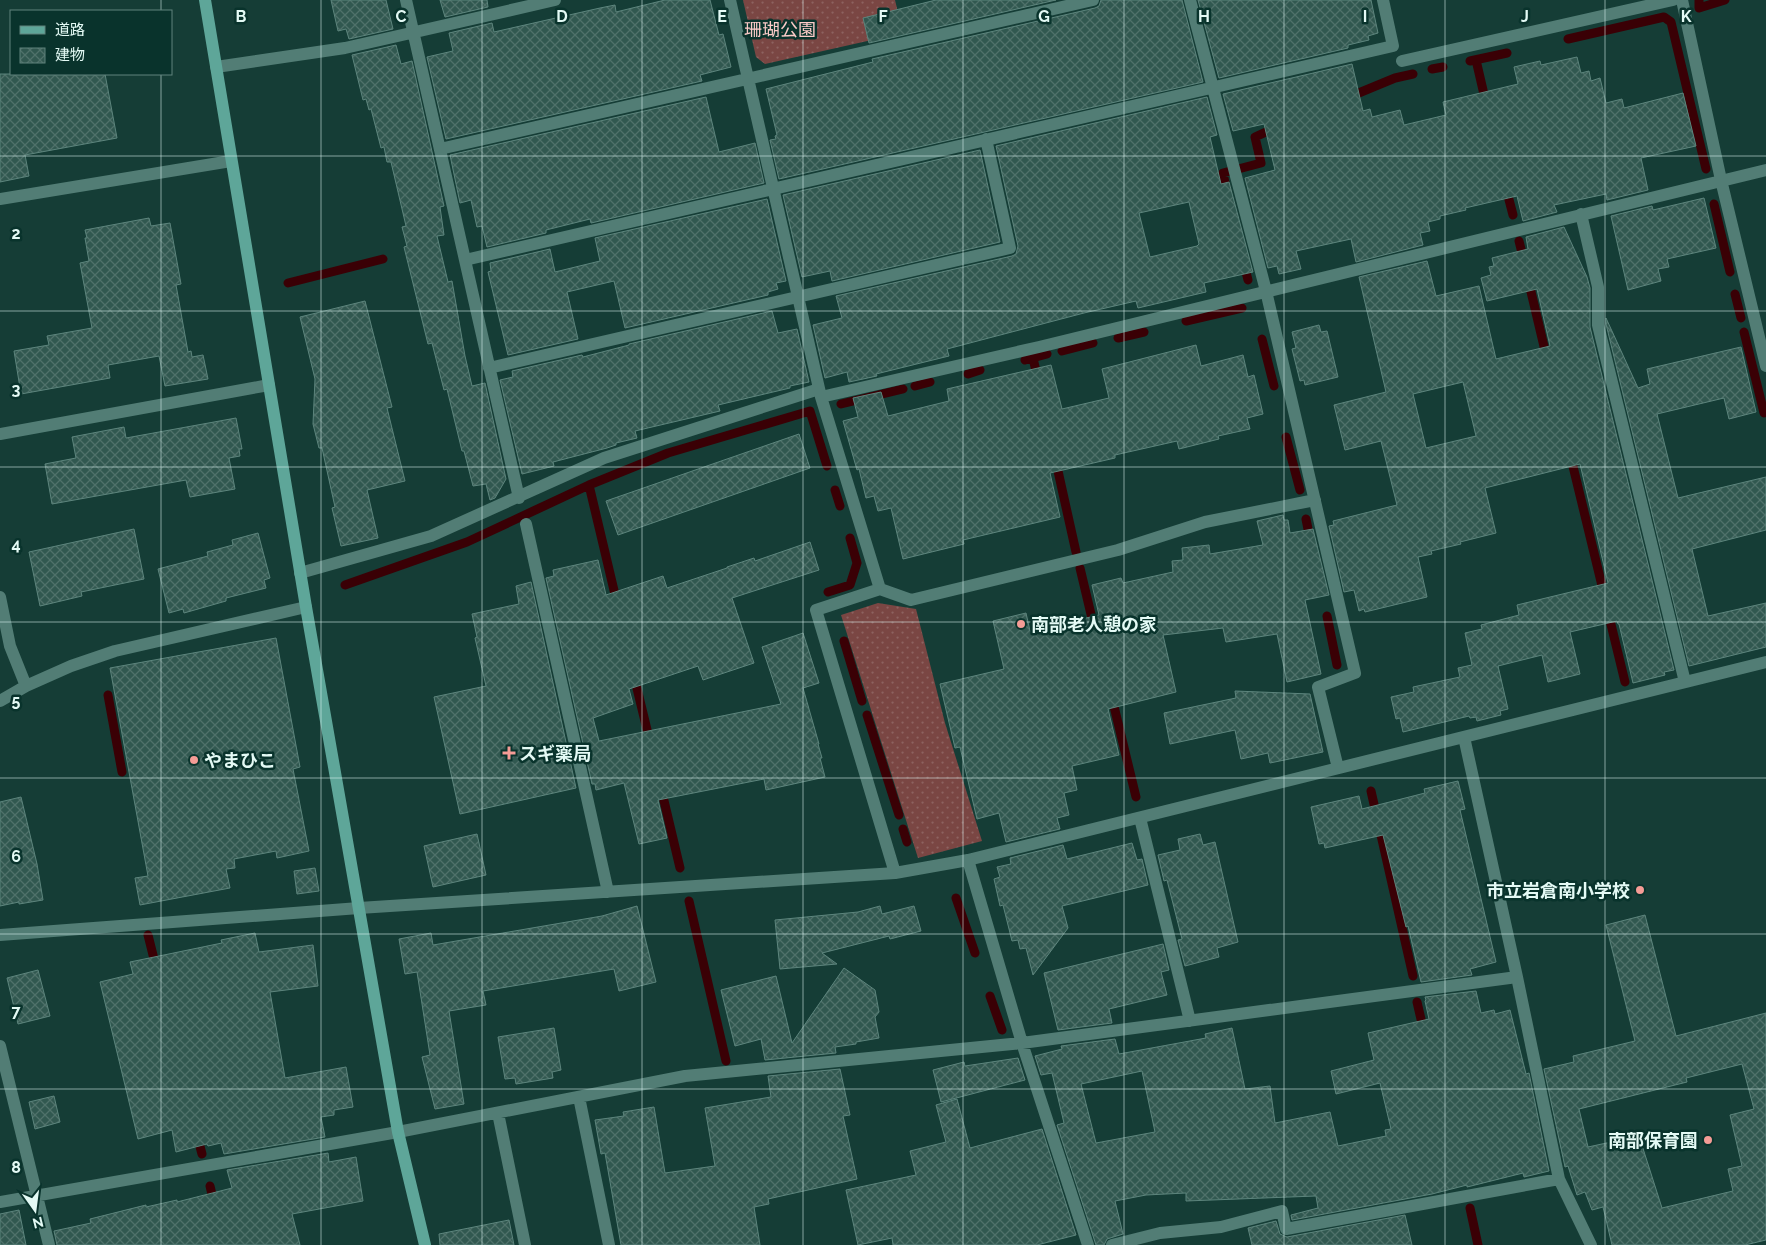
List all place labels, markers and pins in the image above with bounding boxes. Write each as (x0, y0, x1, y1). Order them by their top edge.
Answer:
place label: 南部老人憩の家 (1031, 614, 1157, 635)
marker: 南部老人憩の家 (1015, 618, 1027, 630)
place label: スギ薬局 (519, 743, 591, 764)
marker: スギ薬局 (503, 747, 515, 759)
place label: やまひこ (204, 750, 276, 771)
marker: やまひこ (188, 754, 200, 766)
place label: 市立岩倉南小学校 (1486, 880, 1630, 901)
marker: 市立岩倉南小学校 (1634, 884, 1646, 896)
place label: 南部保育園 (1608, 1130, 1698, 1151)
marker: 南部保育園 (1702, 1134, 1714, 1146)

